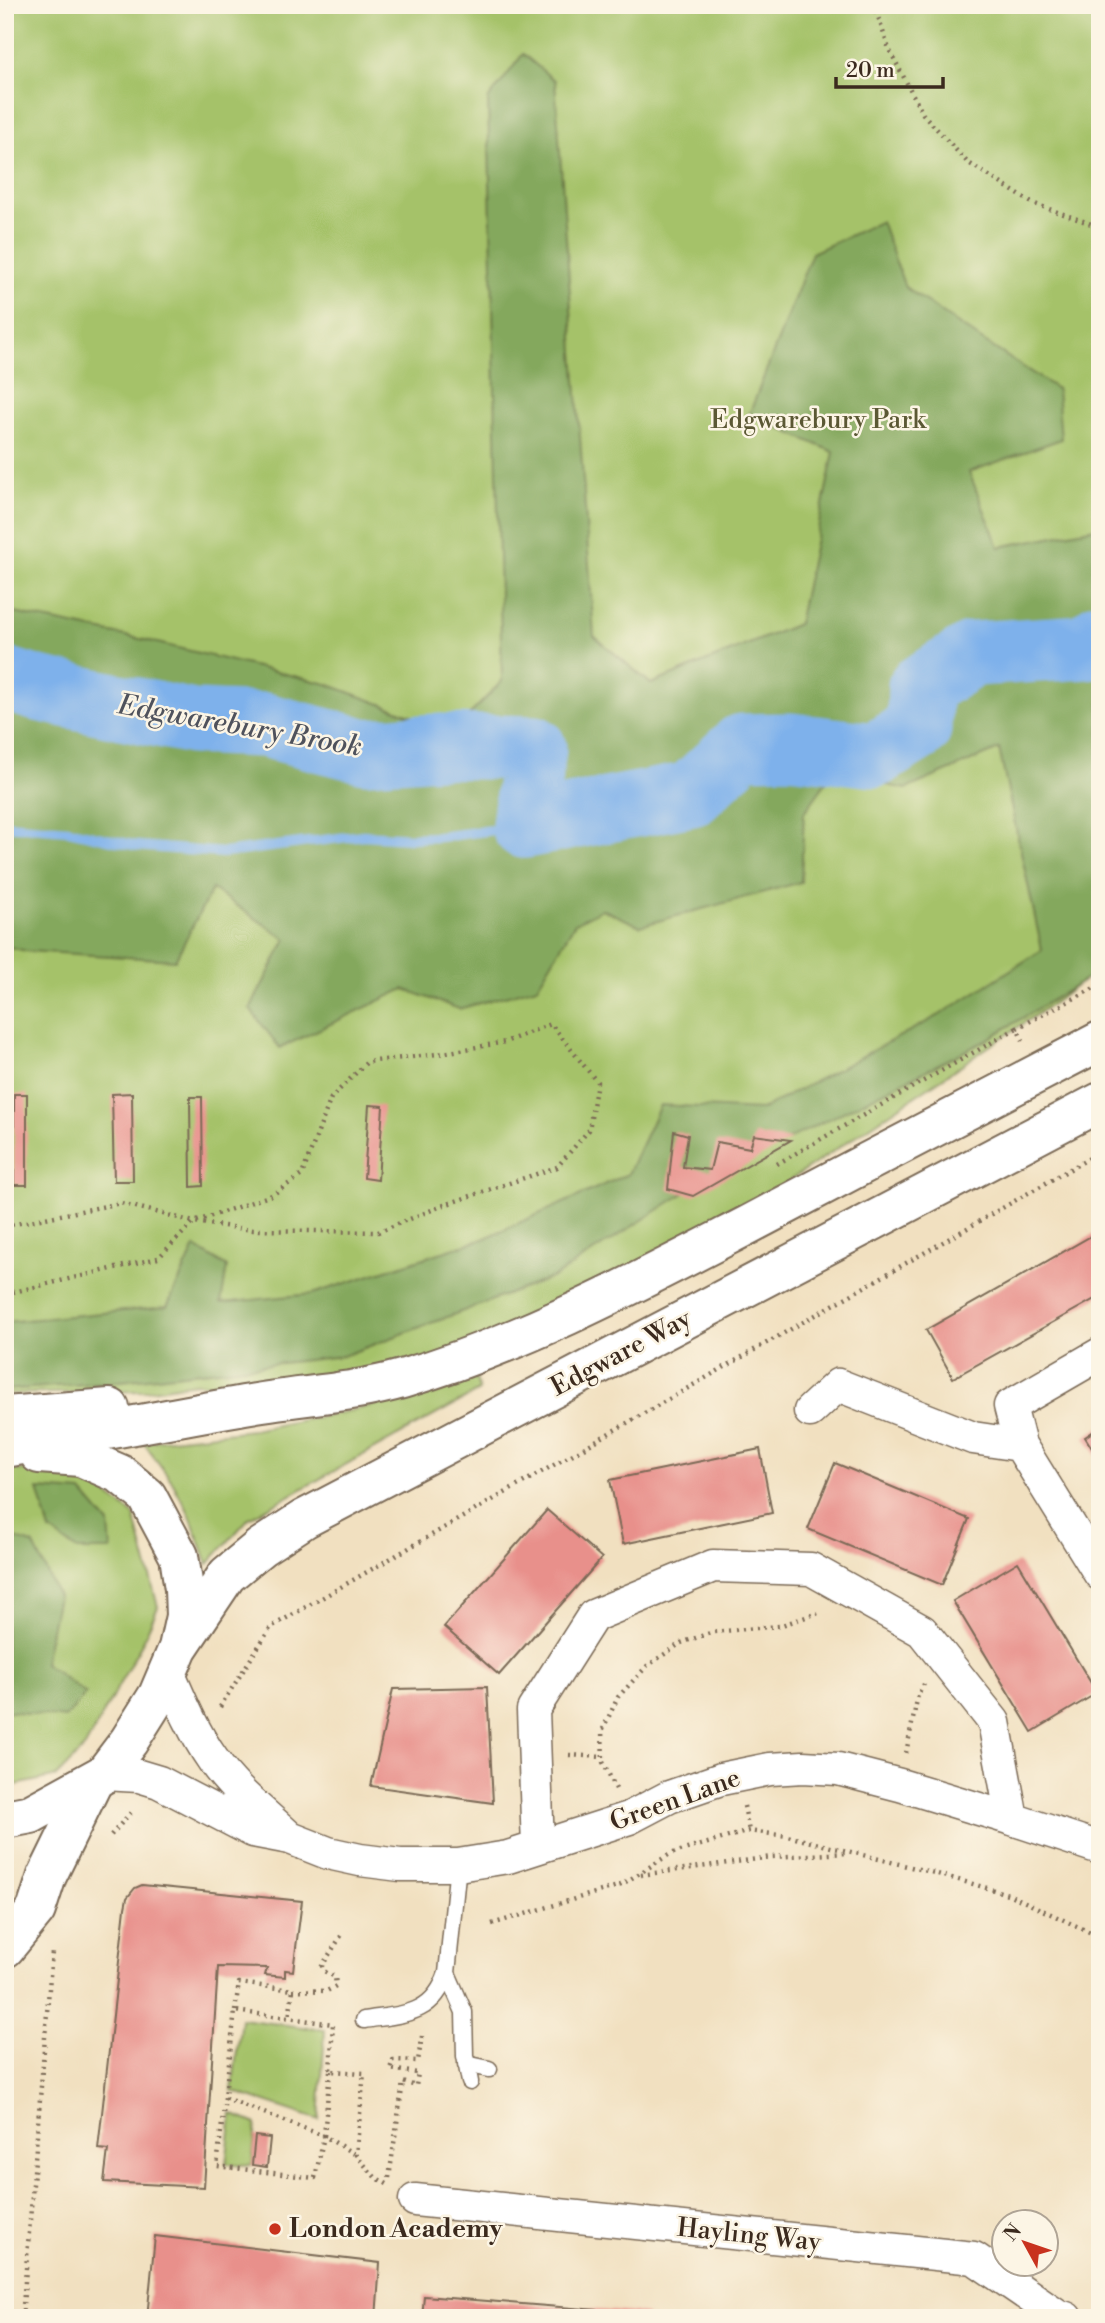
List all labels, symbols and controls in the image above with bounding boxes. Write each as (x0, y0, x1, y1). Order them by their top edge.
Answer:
scale bar (836, 46, 942, 90)
text: 20 m (846, 58, 895, 84)
park label: Edgwarebury Park (710, 404, 927, 436)
water label: Edgwarebury Brook (113, 687, 365, 765)
street label: Edgware Way (545, 1302, 697, 1403)
street label: Green Lane (605, 1762, 745, 1838)
north arrow (990, 2208, 1060, 2278)
street label: Hayling Way (675, 2212, 823, 2259)
place label: London Academy (289, 2213, 504, 2245)
text: N (999, 2219, 1027, 2246)
marker: London Academy (267, 2221, 283, 2237)

